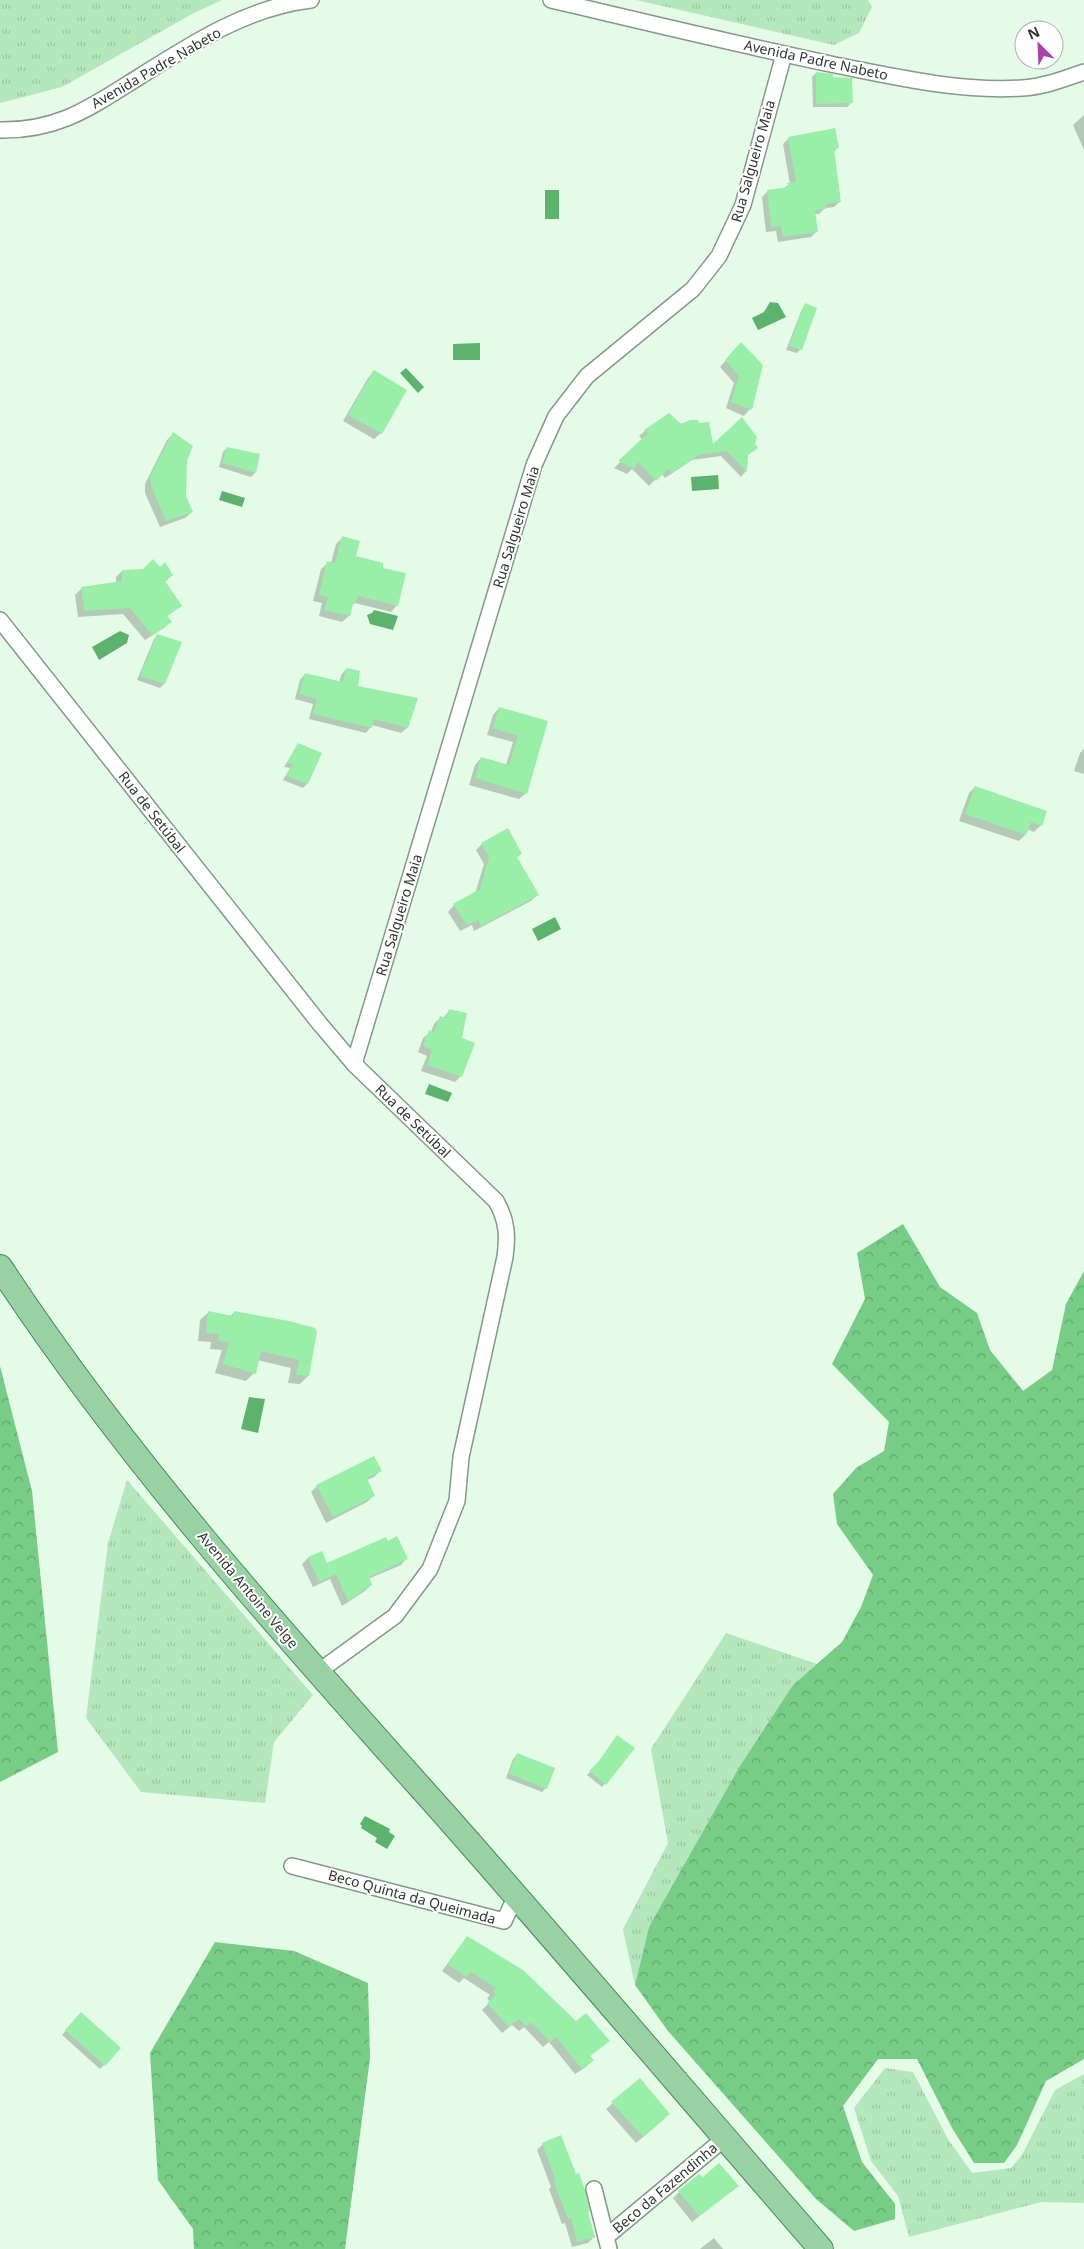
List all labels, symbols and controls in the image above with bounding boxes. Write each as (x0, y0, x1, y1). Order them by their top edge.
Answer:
north arrow (1014, 20, 1064, 70)
text: N (1024, 22, 1043, 44)
street label: Avenida Padre Nabeto (87, 23, 224, 113)
street label: Avenida Padre Nabeto (742, 35, 890, 84)
street label: Rua Salgueiro Maia (726, 97, 779, 224)
street label: Rua Salgueiro Maia (488, 464, 543, 590)
street label: Rua de Setúbal (115, 767, 190, 856)
street label: Rua Salgueiro Maia (371, 852, 426, 978)
street label: Rua de Setúbal (371, 1080, 455, 1162)
street label: Avenida Antoine Velge (194, 1527, 303, 1652)
street label: Beco Quinta da Queimada (326, 1865, 498, 1928)
street label: Beco da Fazendinha (608, 2138, 721, 2237)

